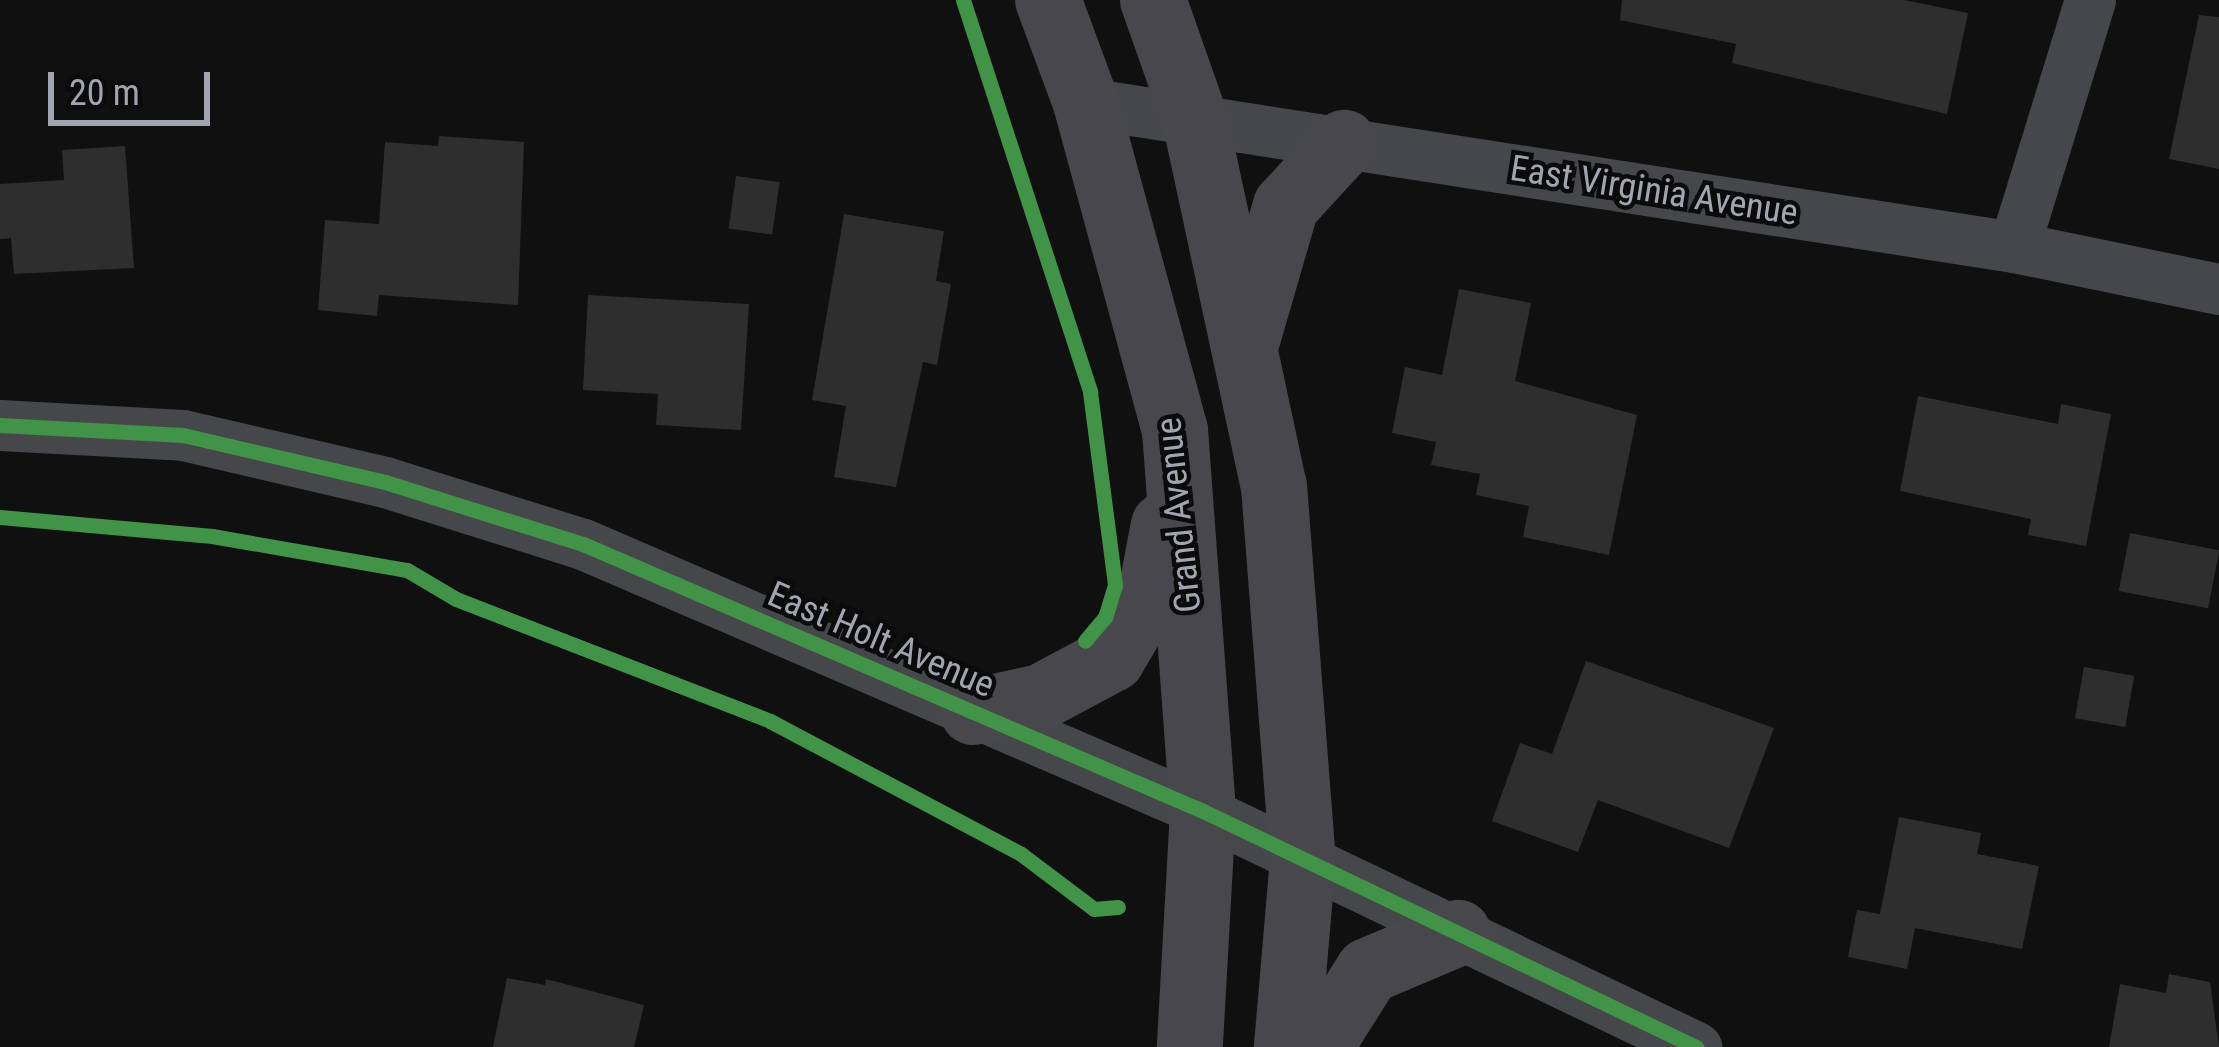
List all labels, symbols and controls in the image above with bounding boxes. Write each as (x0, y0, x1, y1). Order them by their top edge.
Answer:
scale bar (54, 48, 216, 122)
text: 20 m (69, 72, 140, 114)
street label: East Virginia Avenue (1507, 147, 1801, 235)
street label: Grand Avenue (1147, 415, 1211, 615)
street label: East Holt Avenue (761, 573, 1001, 707)

